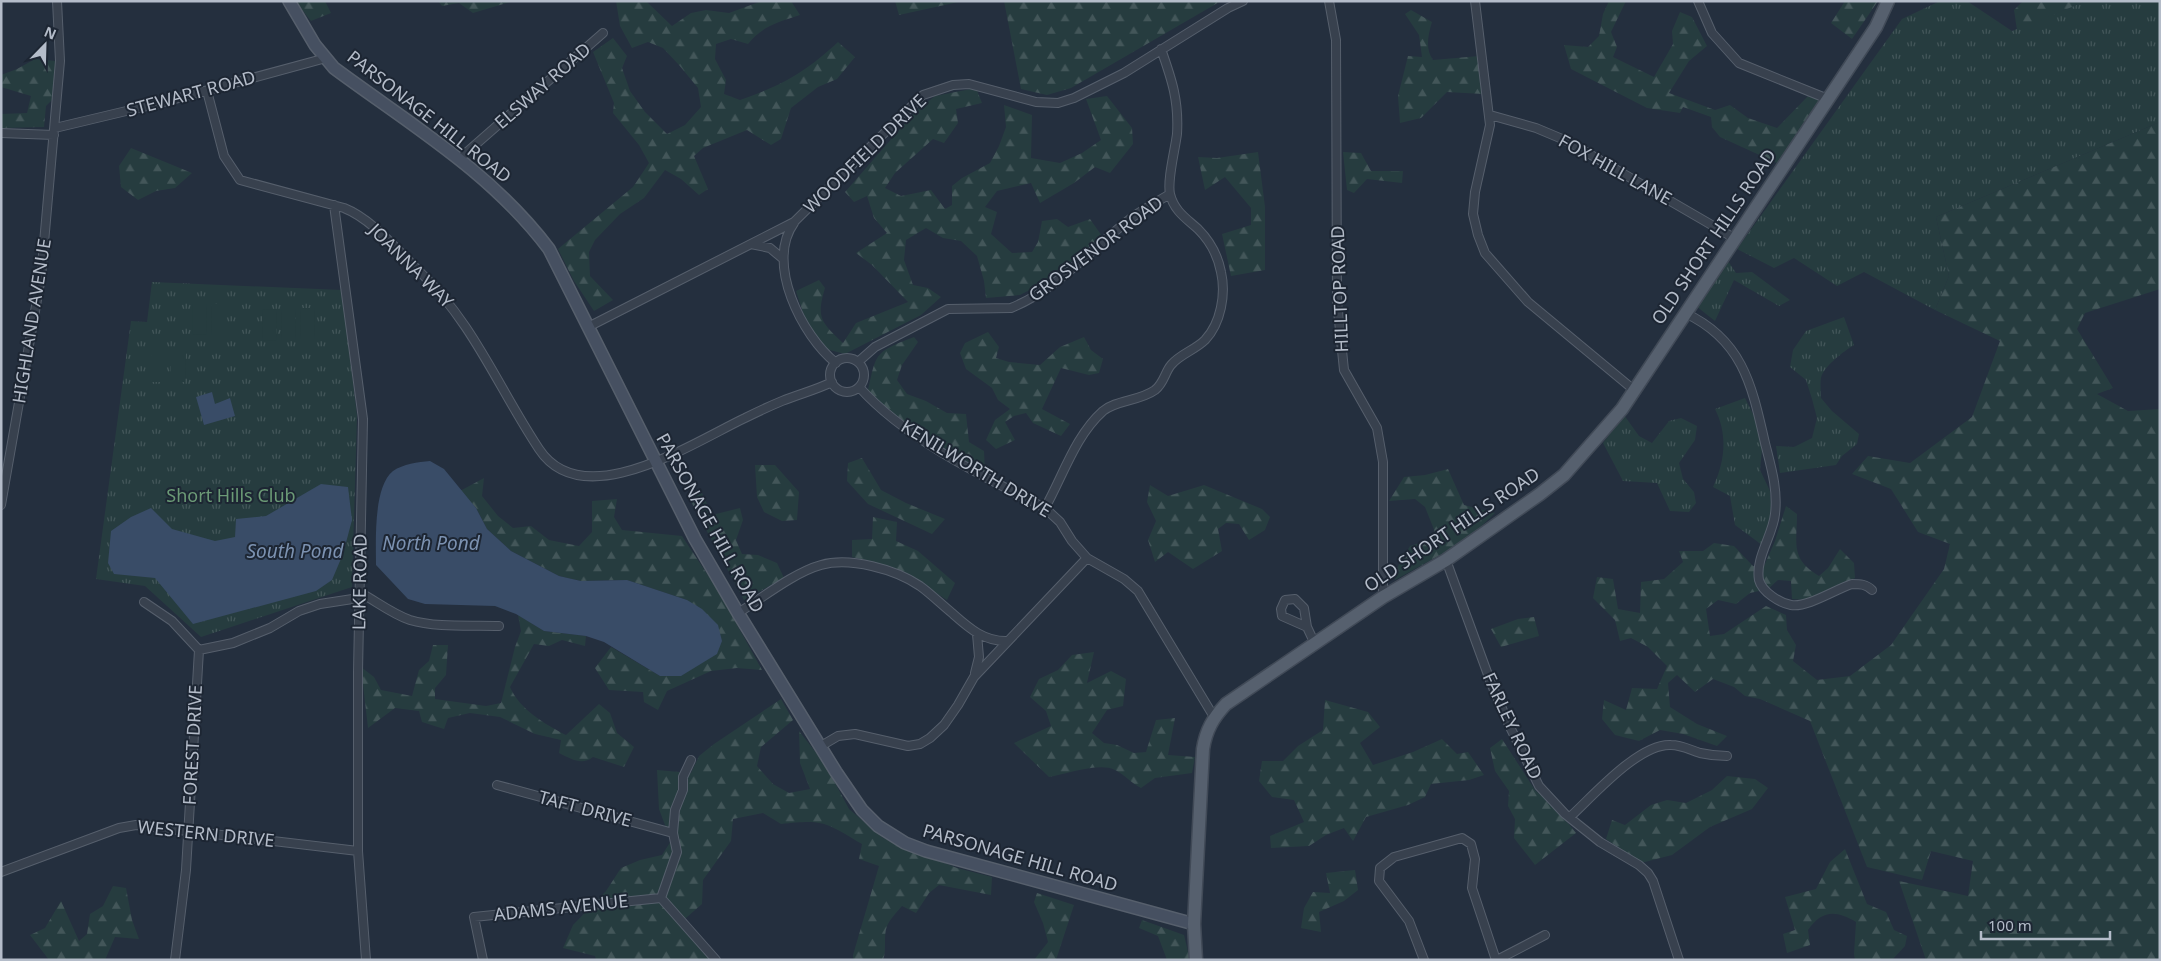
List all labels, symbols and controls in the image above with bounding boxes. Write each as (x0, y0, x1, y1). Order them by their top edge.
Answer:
north arrow (20, 20, 70, 70)
text: N (41, 22, 59, 44)
street label: ELSWAY ROAD (489, 37, 596, 134)
street label: PARSONAGE HILL ROAD (343, 45, 517, 188)
street label: STEWART ROAD (123, 64, 258, 122)
street label: WOODFIELD DRIVE (798, 88, 931, 218)
street label: FOX HILL LANE (1555, 128, 1676, 210)
street label: OLD SHORT HILLS ROAD (1645, 144, 1781, 329)
street label: GROSVENOR ROAD (1023, 190, 1167, 307)
street label: JOANNA WAY (363, 216, 460, 313)
street label: HILLTOP ROAD (1325, 225, 1353, 353)
street label: HIGHLAND AVENUE (6, 237, 56, 405)
street label: KENILWORTH DRIVE (897, 414, 1056, 522)
street label: PARSONAGE HILL ROAD (651, 428, 770, 617)
street label: OLD SHORT HILLS ROAD (1359, 461, 1544, 597)
park label: Short Hills Club (166, 483, 296, 507)
water label: North Pond (382, 530, 481, 556)
street label: LAKE ROAD (346, 534, 372, 630)
water label: South Pond (246, 538, 345, 564)
street label: FARLEY ROAD (1478, 668, 1548, 783)
street label: FOREST DRIVE (177, 684, 207, 806)
street label: TAFT DRIVE (536, 784, 635, 832)
street label: WESTERN DRIVE (137, 814, 276, 852)
street label: PARSONAGE HILL ROAD (920, 818, 1121, 896)
street label: ADAMS AVENUE (492, 888, 629, 926)
scale bar (1981, 908, 2110, 940)
text: 100 m (1988, 915, 2032, 935)

